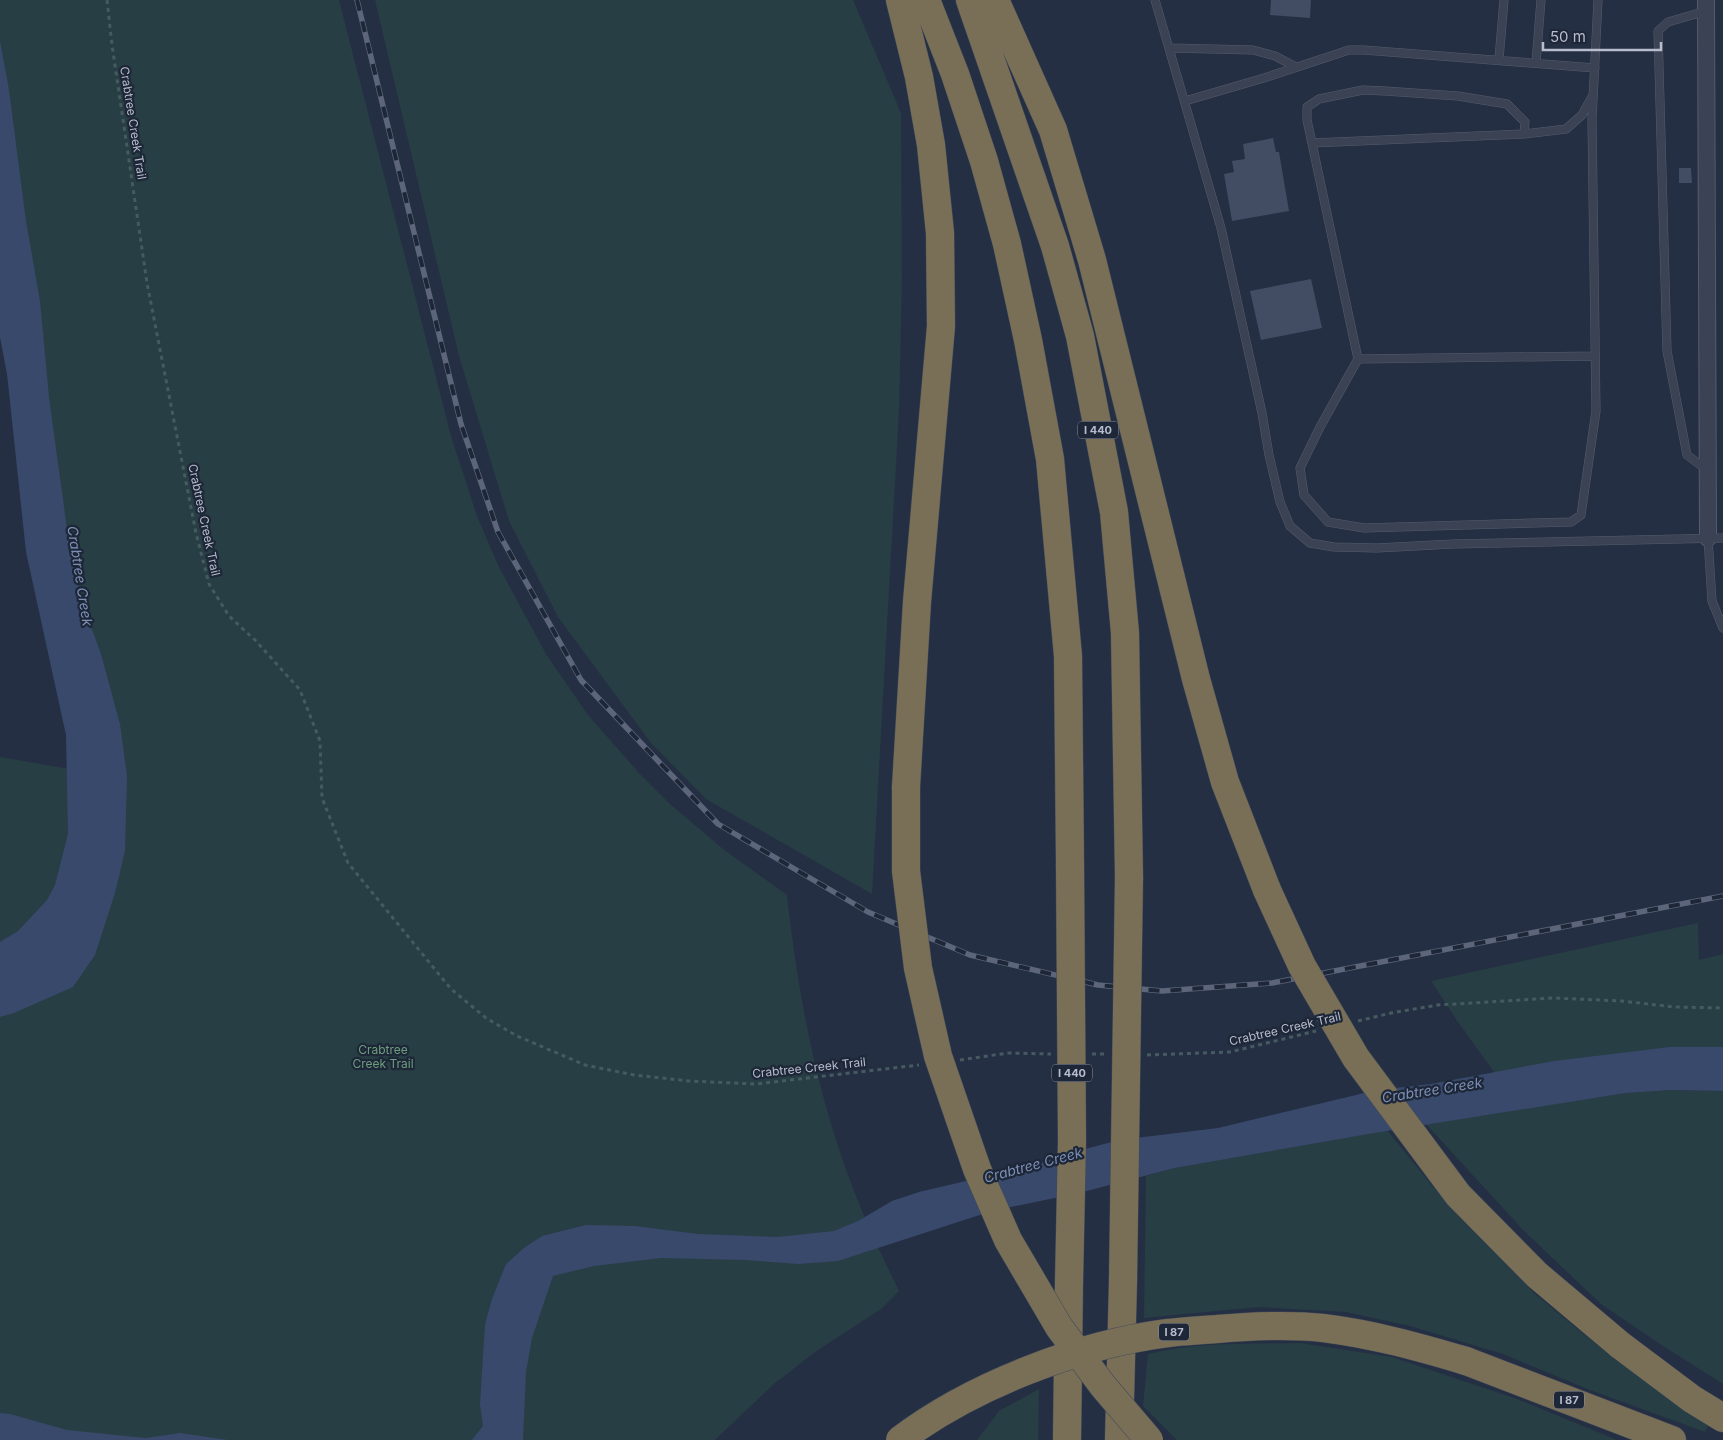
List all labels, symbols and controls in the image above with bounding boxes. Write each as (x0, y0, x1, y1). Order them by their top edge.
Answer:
scale bar (1543, 20, 1660, 52)
text: 50 m (1550, 27, 1586, 46)
street label: Crabtree Creek Trail (117, 65, 150, 180)
road number: I 440 (1078, 422, 1118, 438)
street label: Crabtree Creek Trail (185, 463, 224, 577)
water label: Crabtree Creek (64, 525, 97, 628)
street label: Crabtree Creek Trail (1228, 1008, 1342, 1049)
park label: Crabtree Creek Trail (352, 1042, 414, 1071)
street label: Crabtree Creek Trail (751, 1054, 866, 1081)
road number: I 440 (1052, 1064, 1092, 1082)
water label: Crabtree Creek (1381, 1073, 1484, 1106)
water label: Crabtree Creek (982, 1143, 1084, 1186)
road number: I 87 (1159, 1324, 1189, 1340)
road number: I 87 (1554, 1392, 1584, 1408)

